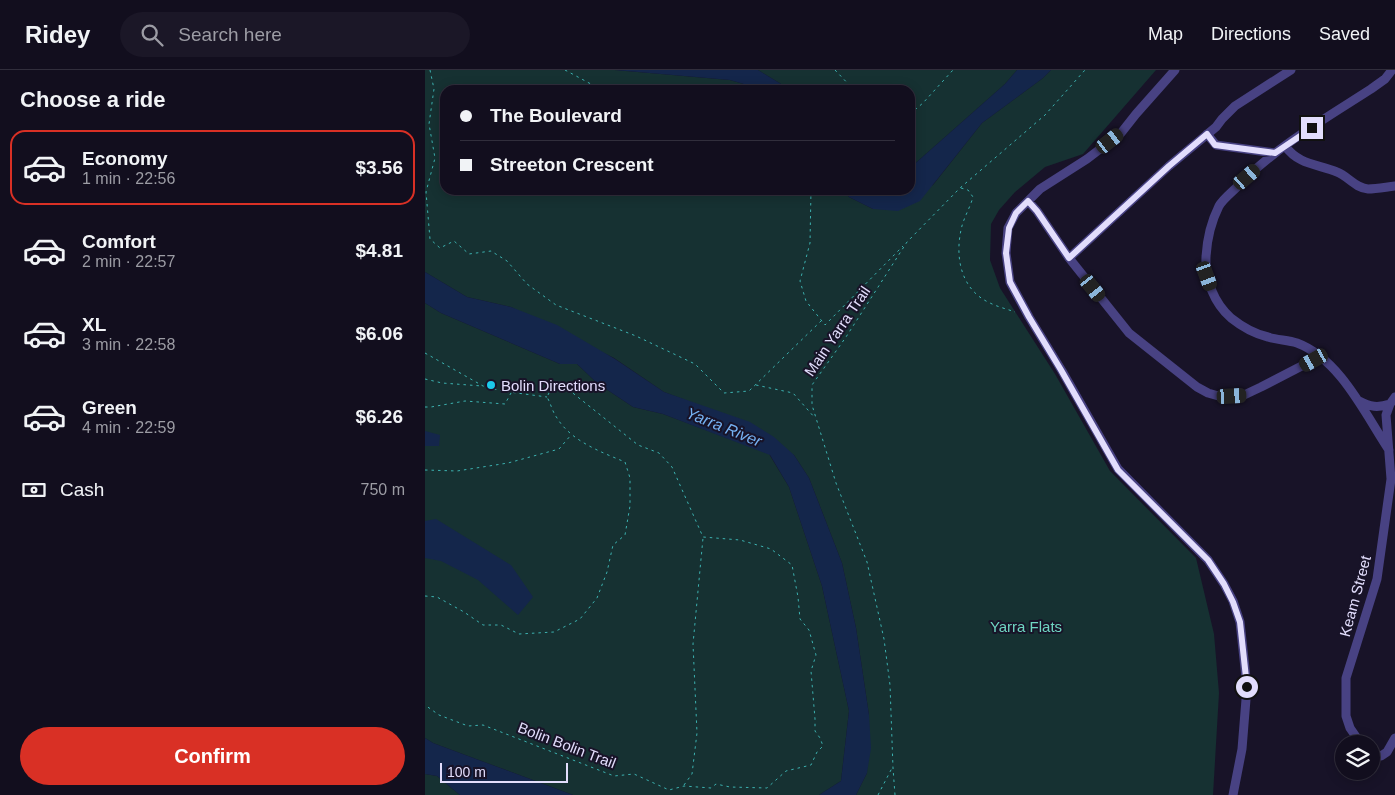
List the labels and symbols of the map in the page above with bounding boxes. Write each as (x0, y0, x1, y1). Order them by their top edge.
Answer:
route end (1301, 117, 1323, 139)
car (1093, 126, 1126, 156)
car (1230, 161, 1263, 193)
car (1194, 259, 1219, 293)
car (1077, 272, 1108, 304)
street label: Main Yarra Trail (801, 283, 873, 379)
car (1297, 346, 1330, 374)
place label: Bolin Directions (501, 377, 605, 394)
marker: Bolin Directions (485, 379, 497, 391)
car (1216, 388, 1247, 404)
water label: Yarra River (684, 404, 765, 450)
street label: Keam Street (1336, 553, 1374, 638)
park label: Yarra Flats (990, 618, 1062, 635)
route start (1236, 676, 1258, 698)
street label: Bolin Bolin Trail (516, 719, 618, 771)
scale bar (440, 760, 567, 783)

